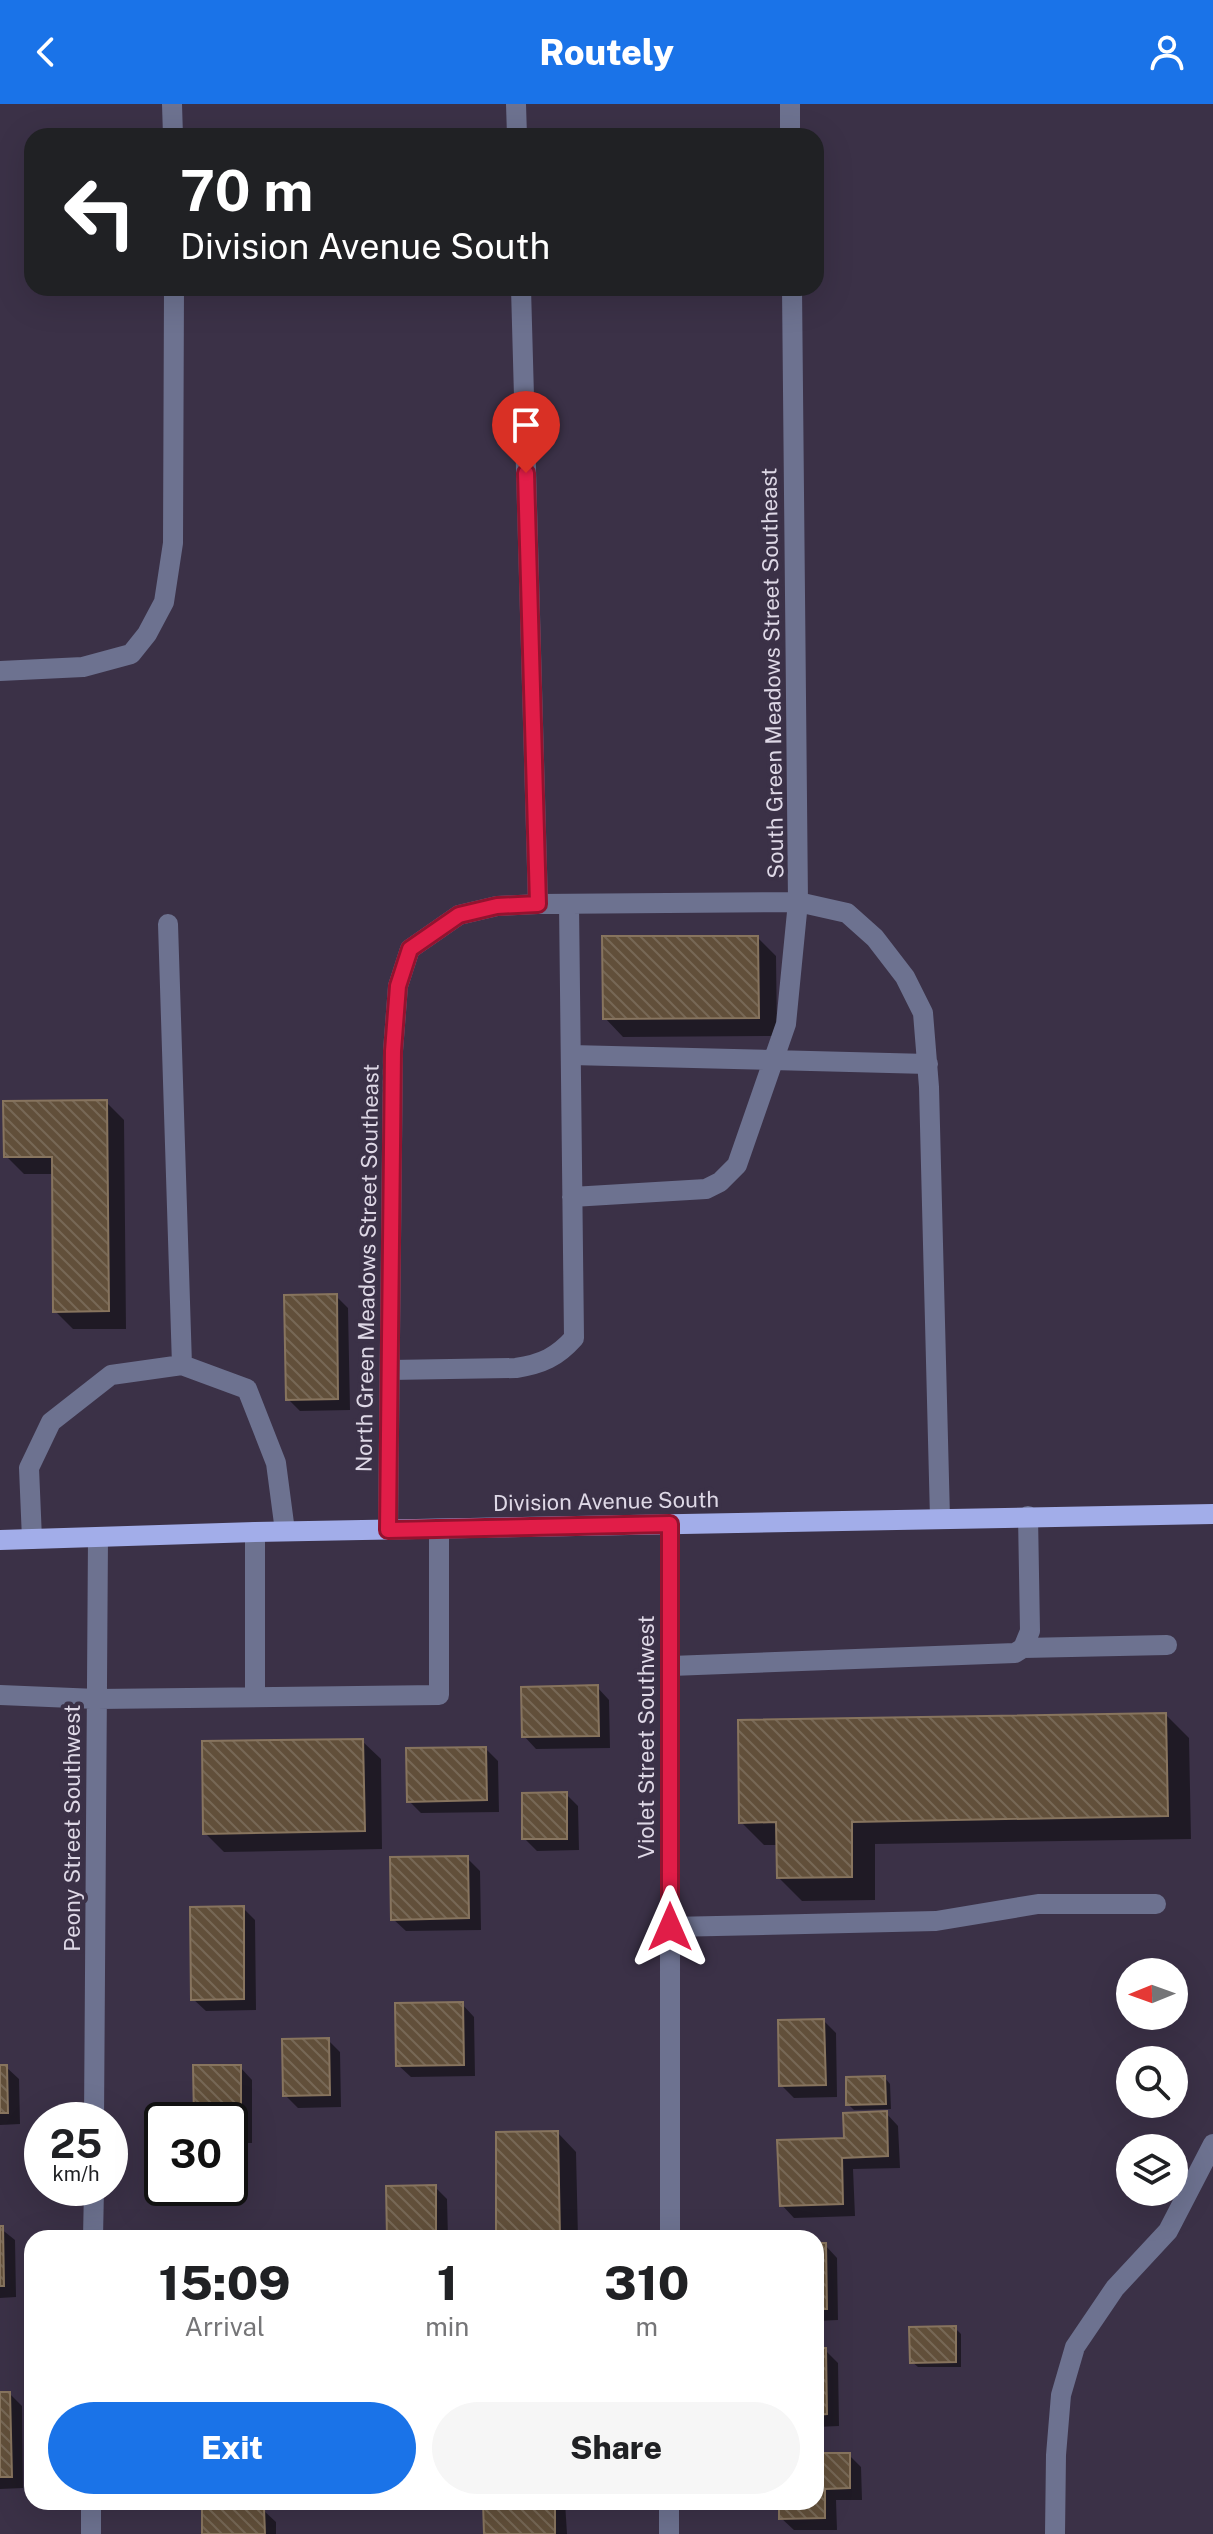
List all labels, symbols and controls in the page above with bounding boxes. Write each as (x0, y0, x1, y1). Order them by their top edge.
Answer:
icon: back (24, 30, 68, 74)
icon: person (1145, 30, 1189, 74)
text: Routely (539, 31, 674, 73)
text: 70 m (180, 158, 313, 224)
icon: left (48, 160, 152, 264)
text: Division Avenue South (180, 225, 550, 267)
pin (492, 391, 560, 473)
icon: arrive (504, 403, 548, 447)
street label: South Green Meadows Street Southeast (755, 467, 789, 879)
street label: North Green Meadows Street Southeast (350, 1064, 384, 1472)
street label: Division Avenue South (493, 1486, 719, 1516)
street label: Violet Street Southwest (633, 1615, 659, 1859)
street label: Peony Street Southwest (59, 1704, 85, 1952)
position arrow (628, 1885, 712, 1969)
north arrow (1116, 1958, 1188, 2030)
map controls (1116, 1958, 1188, 2206)
button: search (1116, 2046, 1188, 2118)
speed limit sign: 30 (144, 2102, 248, 2206)
text: 25 (50, 2120, 102, 2167)
button: layers (1116, 2134, 1188, 2206)
text: km/h (52, 2162, 100, 2186)
text: 15:09 (159, 2254, 291, 2311)
text: 1 (437, 2254, 458, 2311)
text: 310 (604, 2254, 689, 2311)
text: Arrival (184, 2311, 265, 2342)
text: min (425, 2311, 469, 2342)
text: m (635, 2311, 658, 2342)
button: Exit (48, 2402, 416, 2494)
button: Share (432, 2402, 800, 2494)

